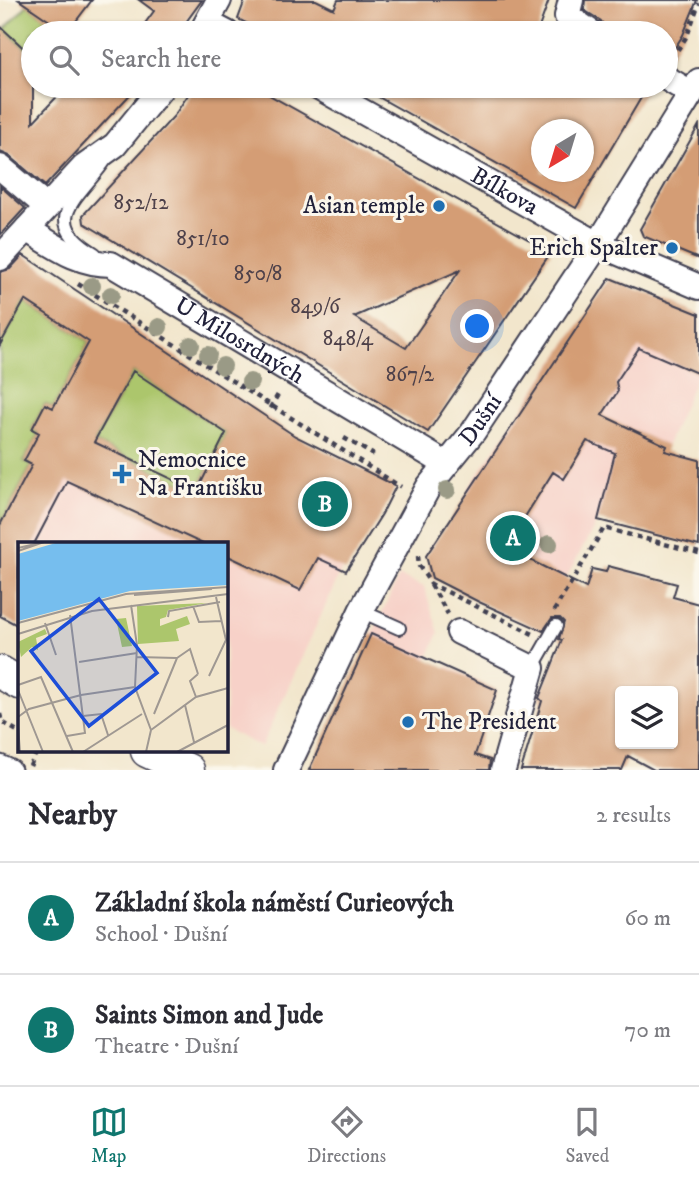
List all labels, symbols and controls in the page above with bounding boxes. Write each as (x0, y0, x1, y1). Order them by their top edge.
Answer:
search box (21, 21, 678, 98)
icon: search (45, 41, 83, 79)
text: Search here (101, 43, 221, 76)
north arrow (531, 119, 594, 182)
street label: Bílkova (465, 160, 544, 223)
house number: 852/12 (113, 190, 169, 216)
place label: Asian temple (303, 191, 425, 221)
marker: Asian temple (431, 198, 447, 214)
house number: 851/10 (176, 226, 230, 252)
place label: Erich Spalter (529, 233, 658, 263)
marker: Erich Spalter (664, 240, 680, 256)
house number: 850/8 (234, 261, 282, 287)
street label: U Milosrdných (169, 290, 310, 391)
house number: 849/6 (290, 294, 341, 320)
your location (460, 309, 494, 343)
house number: 848/4 (323, 326, 374, 352)
house number: 867/2 (386, 362, 435, 388)
street label: Dušní (453, 387, 510, 452)
place label: Nemocnice Na Františku (138, 445, 263, 503)
marker: Nemocnice Na Františku (112, 464, 132, 484)
pin: B (302, 478, 348, 530)
pin: A (490, 512, 536, 564)
inset map (18, 542, 228, 752)
map controls (615, 686, 678, 749)
button: layers (615, 686, 678, 749)
place label: The President (422, 707, 557, 737)
marker: The President (400, 714, 416, 730)
text: Nearby (28, 797, 117, 834)
text: 2 results (596, 801, 671, 830)
text: Základní škola náměstí Curieových (95, 887, 454, 920)
text: A (44, 904, 58, 933)
text: 60 m (624, 904, 671, 933)
text: School · Dušní (95, 920, 227, 949)
text: Saints Simon and Jude (95, 999, 323, 1032)
text: B (44, 1016, 58, 1045)
text: 70 m (624, 1016, 671, 1045)
text: Theatre · Dušní (95, 1032, 238, 1061)
tab: Map (90, 1103, 128, 1168)
tab: Directions (307, 1103, 386, 1168)
tab: Saved (566, 1103, 609, 1168)

